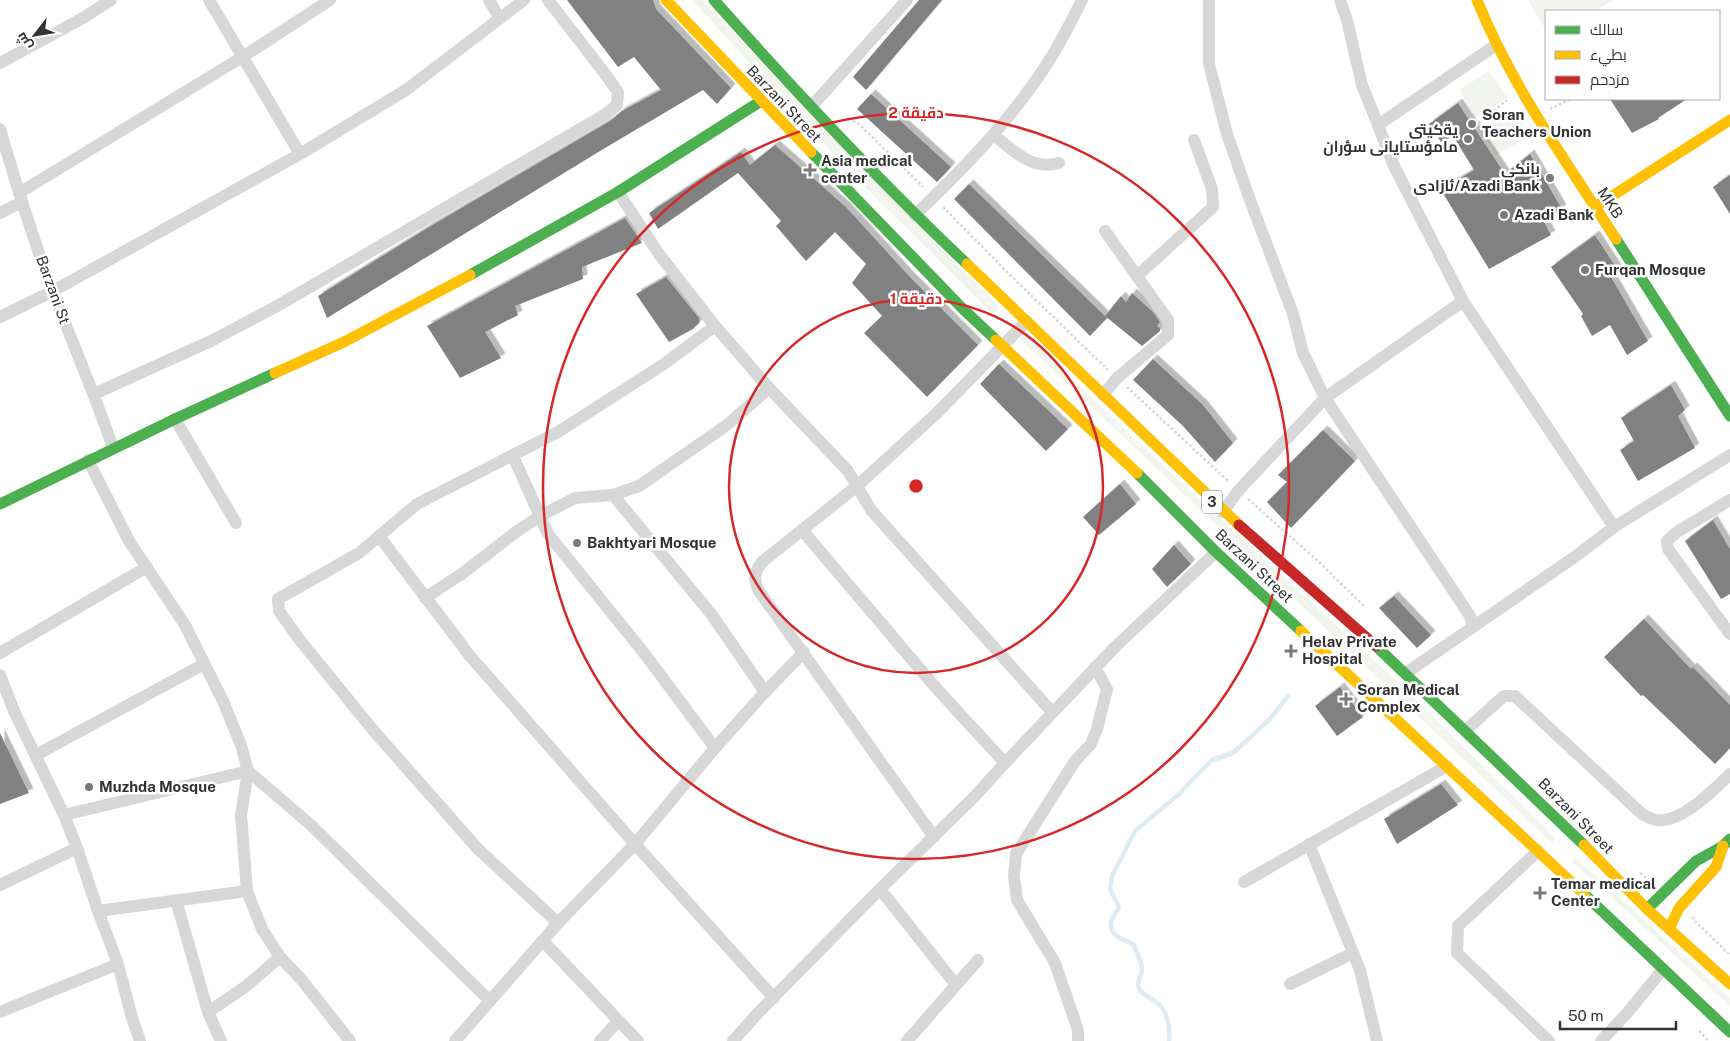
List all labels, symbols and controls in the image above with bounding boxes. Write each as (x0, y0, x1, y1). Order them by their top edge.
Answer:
north arrow (10, 10, 60, 60)
legend (1545, 10, 1720, 100)
text: سالك (1590, 21, 1623, 38)
text: ش (12, 29, 36, 54)
text: بطيء (1590, 46, 1627, 67)
street label: Barzani Street (744, 62, 825, 146)
text: مزدحم (1590, 71, 1630, 90)
text: 2 دقيقة (888, 104, 944, 121)
place label: Soran Teachers Union (1482, 106, 1592, 140)
marker: Soran Teachers Union (1466, 118, 1478, 130)
place label: يةكيتى مامؤستايانى سؤران (1323, 121, 1459, 156)
marker: يةكيتى مامؤستايانى سؤران (1462, 133, 1474, 145)
place label: Asia medical center (821, 152, 912, 186)
place label: بانکی ئازادی/Azadi Bank (1413, 160, 1540, 195)
marker: Asia medical center (803, 163, 817, 177)
marker: بانکی ئازادی/Azadi Bank (1544, 172, 1556, 184)
street label: MKB (1594, 184, 1627, 221)
place label: Azadi Bank (1514, 206, 1594, 223)
marker: Azadi Bank (1498, 209, 1510, 221)
street label: Barzani St (33, 253, 74, 326)
place label: Furqan Mosque (1595, 261, 1706, 278)
marker: Furqan Mosque (1579, 264, 1591, 276)
text: 1 دقيقة (890, 290, 942, 307)
centre of rings (907, 477, 925, 495)
road number: 3 (1202, 491, 1222, 514)
street label: Barzani Street (1212, 525, 1297, 606)
place label: Bakhtyari Mosque (587, 534, 716, 551)
marker: Bakhtyari Mosque (571, 537, 583, 549)
place label: Helav Private Hospital (1302, 633, 1397, 667)
marker: Helav Private Hospital (1284, 644, 1298, 658)
place label: Soran Medical Complex (1357, 681, 1460, 715)
marker: Soran Medical Complex (1339, 692, 1353, 706)
street label: Barzani Street (1535, 774, 1618, 857)
place label: Muzhda Mosque (99, 778, 216, 795)
marker: Muzhda Mosque (83, 781, 95, 793)
place label: Temar medical Center (1551, 875, 1656, 909)
marker: Temar medical Center (1533, 886, 1547, 900)
scale bar (1560, 998, 1676, 1030)
text: 50 m (1568, 1007, 1603, 1024)

